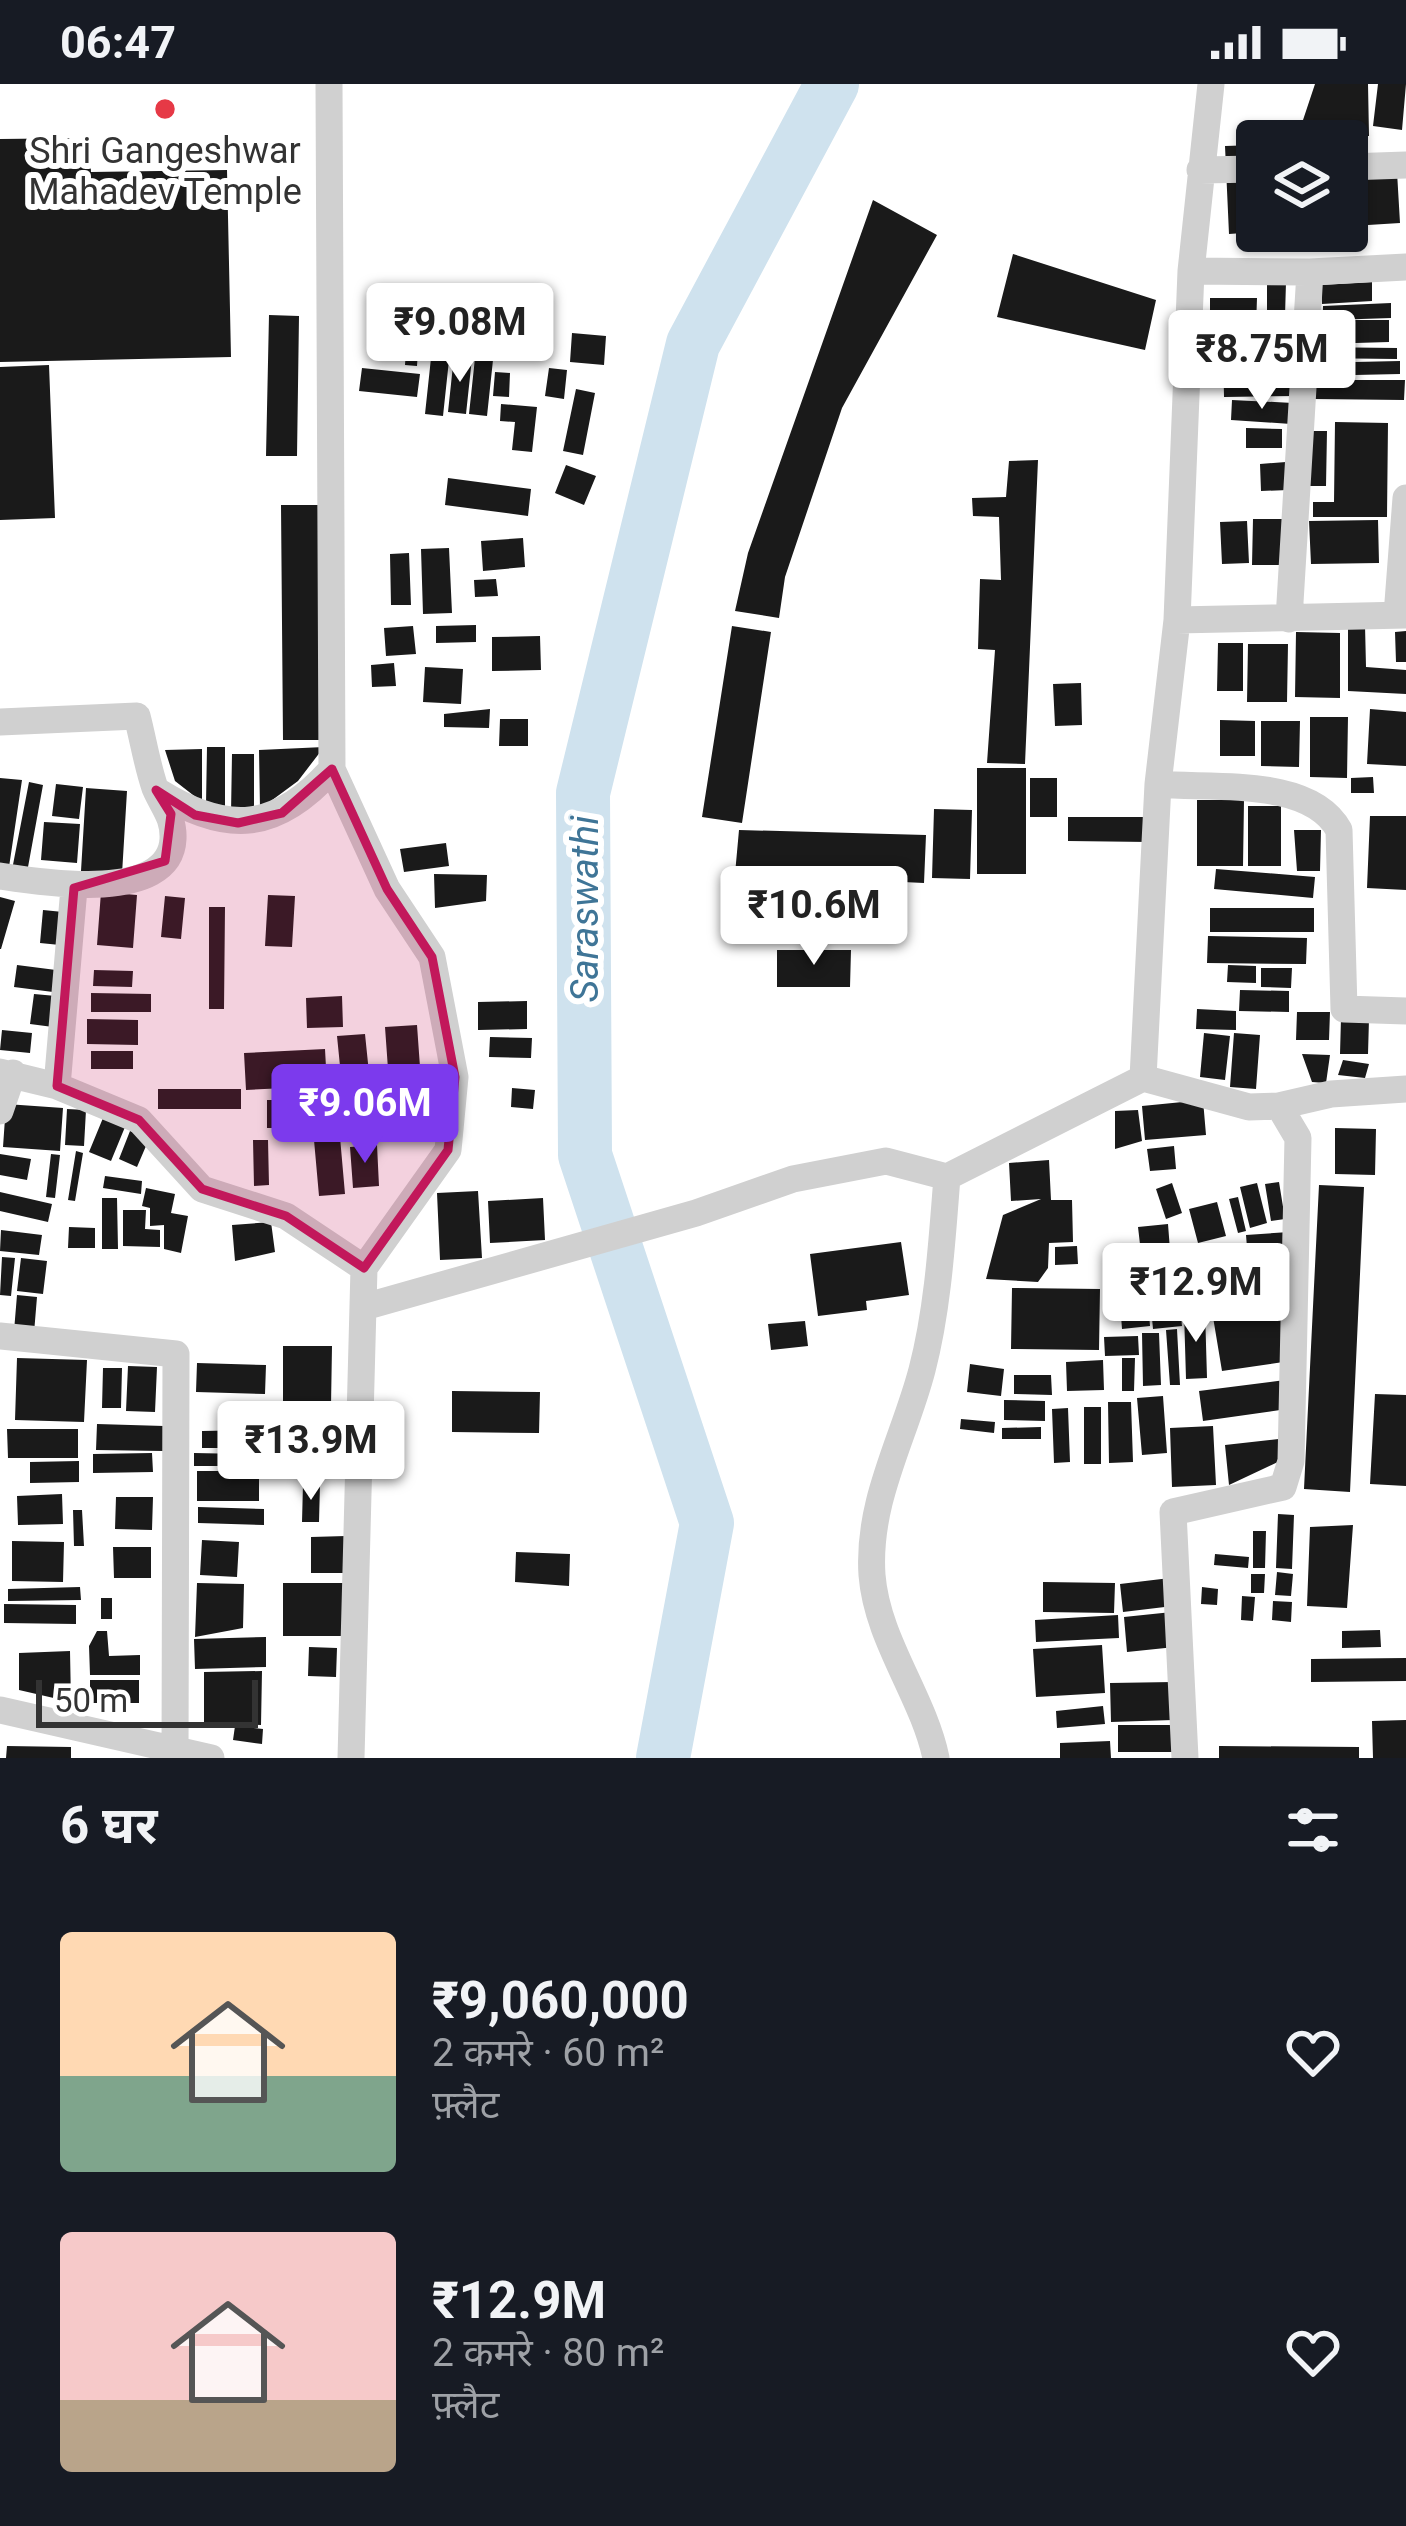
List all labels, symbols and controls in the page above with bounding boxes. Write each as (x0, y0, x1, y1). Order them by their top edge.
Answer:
text: 06:47 (60, 16, 176, 69)
marker: Shri Gangeshwar Mahadev Temple (152, 96, 178, 122)
map controls (1236, 120, 1368, 252)
button: layers (1236, 120, 1368, 252)
place label: Shri Gangeshwar Mahadev Temple (28, 130, 302, 213)
pin: ₹9.08M (362, 283, 558, 385)
text: ₹9.08M (393, 299, 527, 345)
pin: ₹8.75M (1164, 310, 1360, 412)
text: ₹8.75M (1195, 326, 1329, 372)
water label: Saraswathi (562, 815, 608, 1002)
pin: ₹10.6M (716, 866, 912, 968)
text: ₹10.6M (747, 882, 881, 928)
pin: ₹9.06M (267, 1064, 463, 1166)
text: ₹9.06M (298, 1080, 432, 1126)
pin: ₹12.9M (1098, 1243, 1294, 1345)
text: ₹12.9M (1129, 1259, 1263, 1305)
pin: ₹13.9M (213, 1401, 409, 1503)
text: ₹13.9M (244, 1417, 378, 1463)
scale bar (36, 1674, 258, 1727)
text: 50 m (54, 1681, 128, 1720)
text: 6 घर (60, 1796, 157, 1855)
icon: filters (1280, 1797, 1346, 1863)
text: ₹9,060,000 (432, 1971, 689, 2030)
icon: home (156, 1980, 300, 2124)
icon: heart (1280, 2019, 1346, 2085)
text: 2 कमरे · 60 m² (432, 2030, 664, 2076)
text: फ़्लैट (432, 2082, 499, 2128)
text: ₹12.9M (432, 2271, 606, 2330)
icon: home (156, 2280, 300, 2424)
icon: heart (1280, 2319, 1346, 2385)
text: 2 कमरे · 80 m² (432, 2330, 664, 2376)
text: फ़्लैट (432, 2382, 499, 2428)

